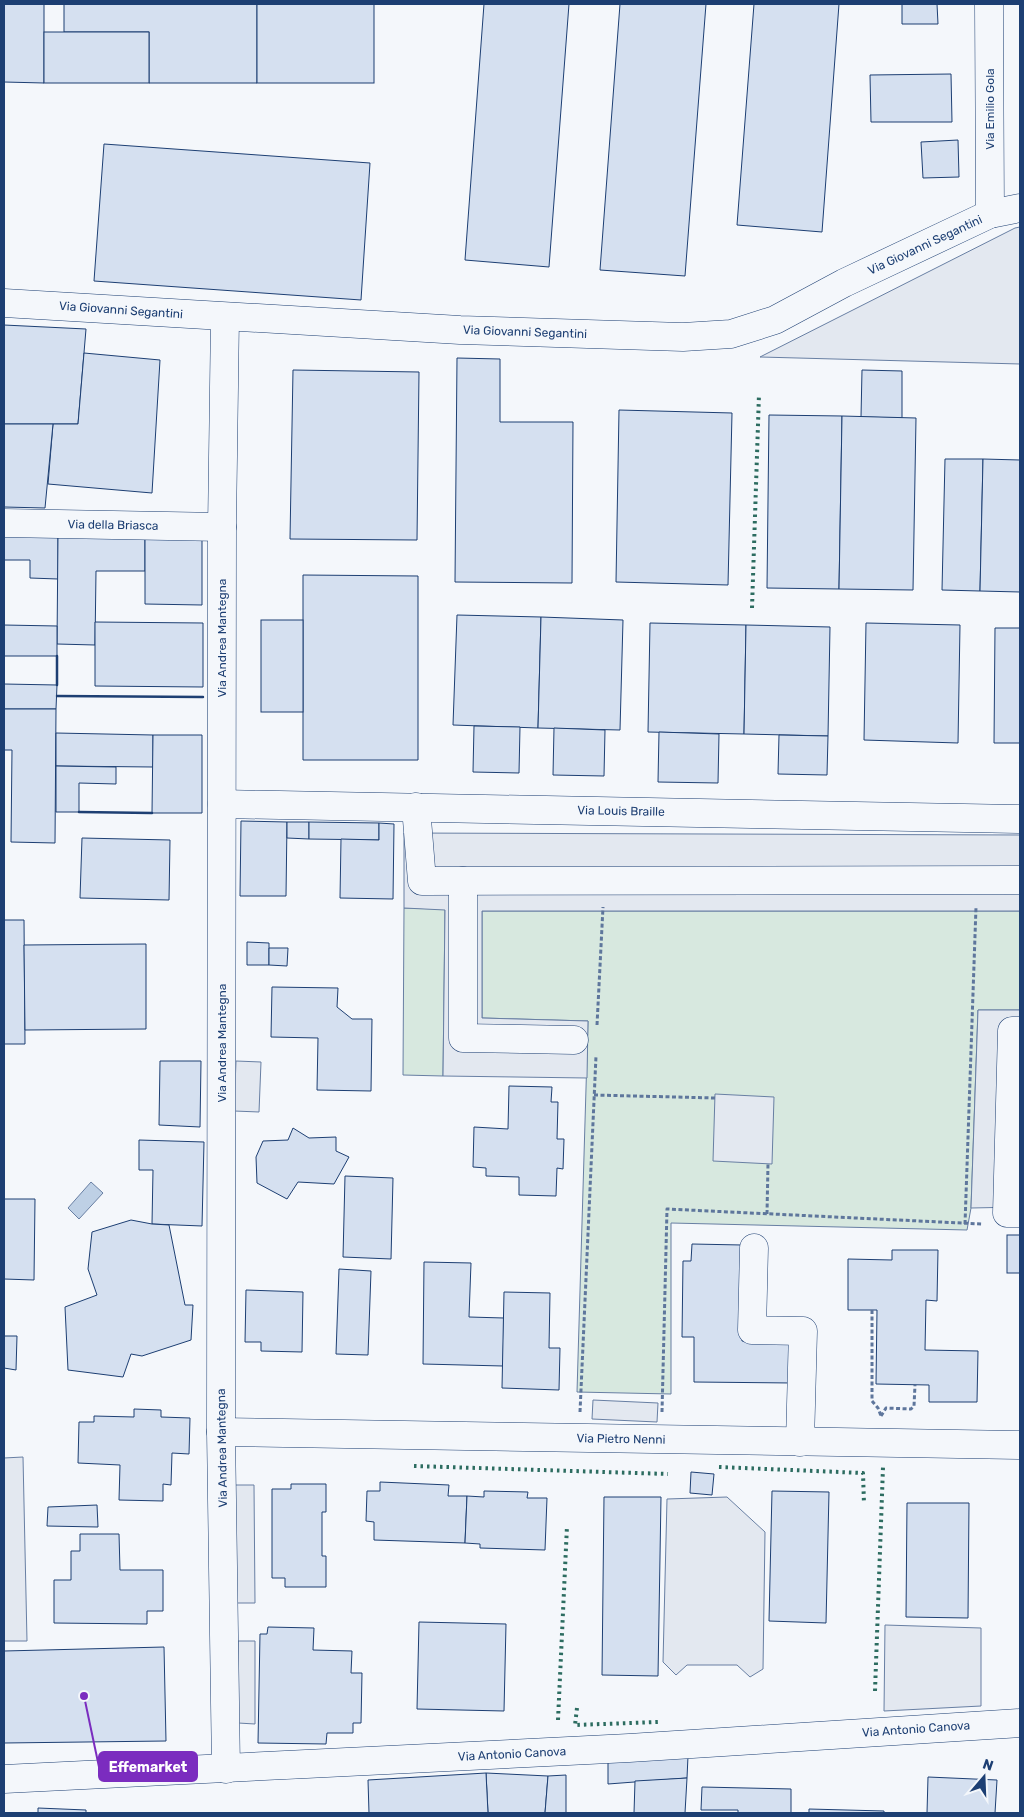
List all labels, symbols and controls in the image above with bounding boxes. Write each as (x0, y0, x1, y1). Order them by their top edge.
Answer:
street label: Via Emilio Gola (983, 68, 997, 150)
street label: Via Giovanni Segantini (866, 212, 984, 278)
street label: Via Giovanni Segantini (58, 299, 184, 321)
street label: Via Giovanni Segantini (463, 323, 587, 341)
street label: Via della Briasca (67, 517, 159, 533)
street label: Via Andrea Mantegna (215, 579, 229, 697)
street label: Via Louis Braille (577, 803, 665, 819)
street label: Via Andrea Mantegna (215, 984, 229, 1102)
street label: Via Andrea Mantegna (214, 1388, 230, 1508)
street label: Via Pietro Nenni (576, 1431, 666, 1447)
street label: Via Antonio Canova (861, 1718, 971, 1740)
street label: Via Antonio Canova (458, 1744, 566, 1764)
callout: Effemarket (99, 1752, 197, 1781)
north arrow (959, 1752, 1009, 1802)
text: N (981, 1756, 996, 1775)
text: Effemarket (109, 1759, 188, 1776)

